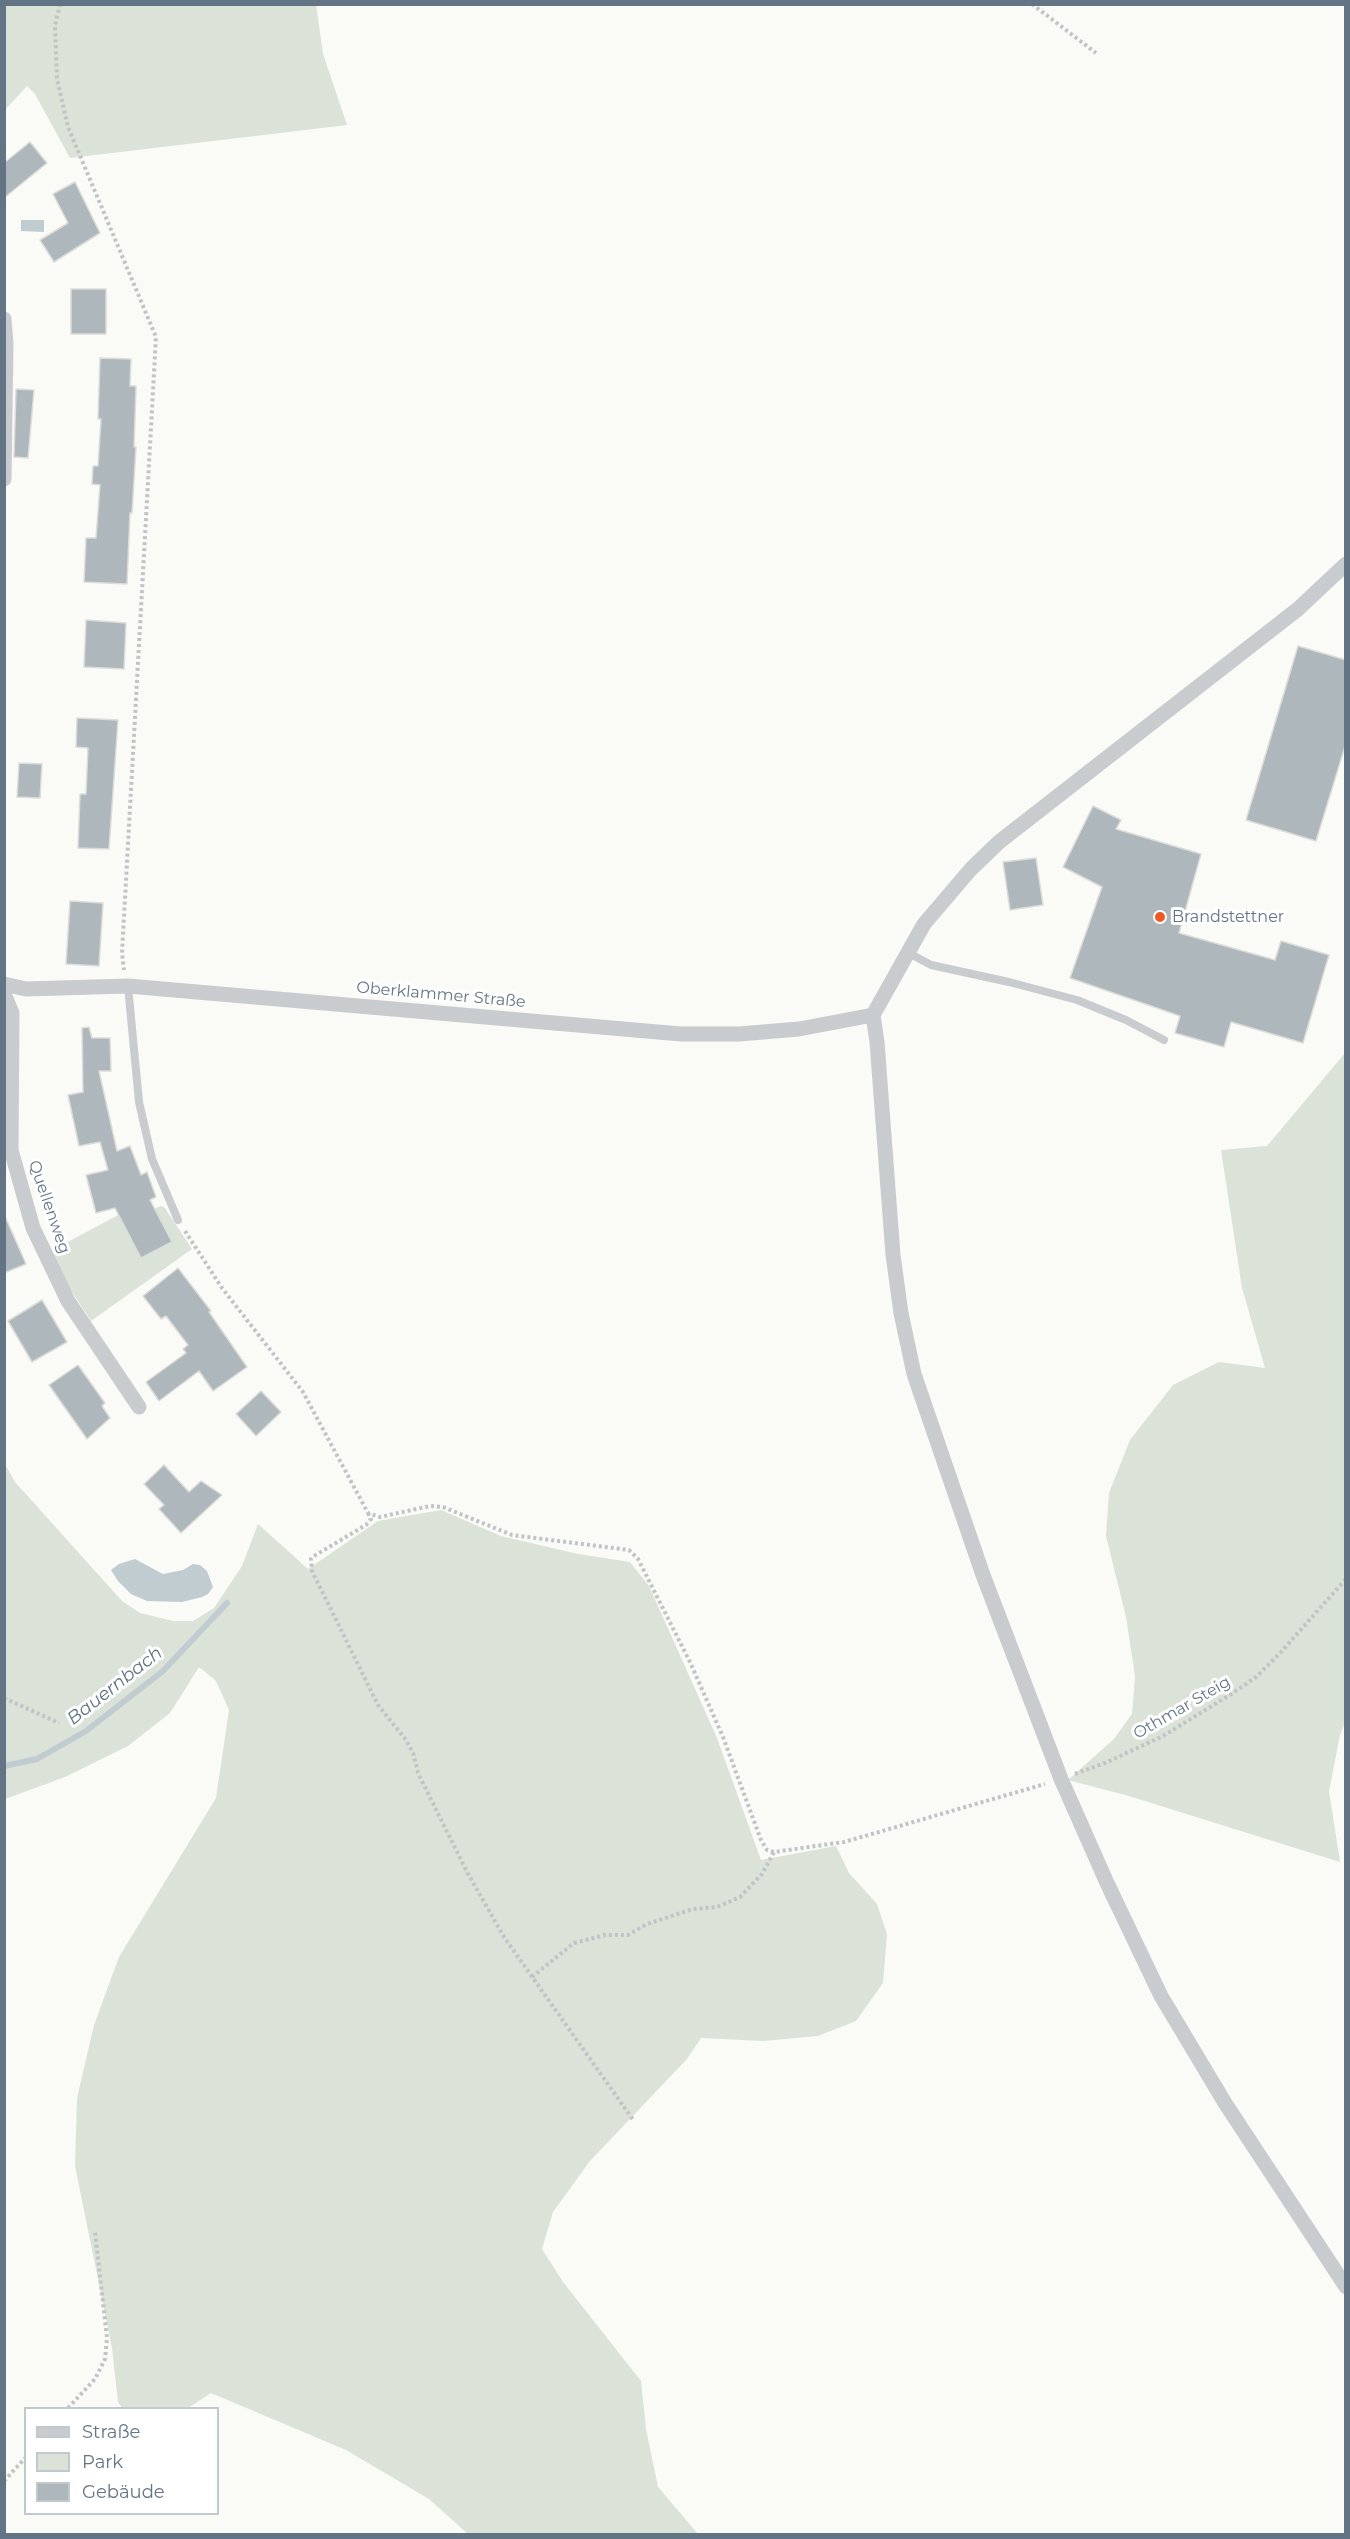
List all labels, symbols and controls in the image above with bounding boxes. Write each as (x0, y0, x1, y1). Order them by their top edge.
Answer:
place label: Brandstettner (1172, 907, 1284, 927)
marker: Brandstettner (1153, 910, 1167, 924)
street label: Oberklammer Straße (356, 978, 526, 1012)
street label: Quellenweg (24, 1158, 74, 1256)
water label: Bauernbach (63, 1642, 167, 1730)
street label: Othmar Steig (1130, 1672, 1234, 1744)
legend (24, 2407, 219, 2515)
text: Straße (82, 2421, 140, 2443)
text: Park (82, 2451, 123, 2473)
text: Gebäude (82, 2481, 165, 2503)

